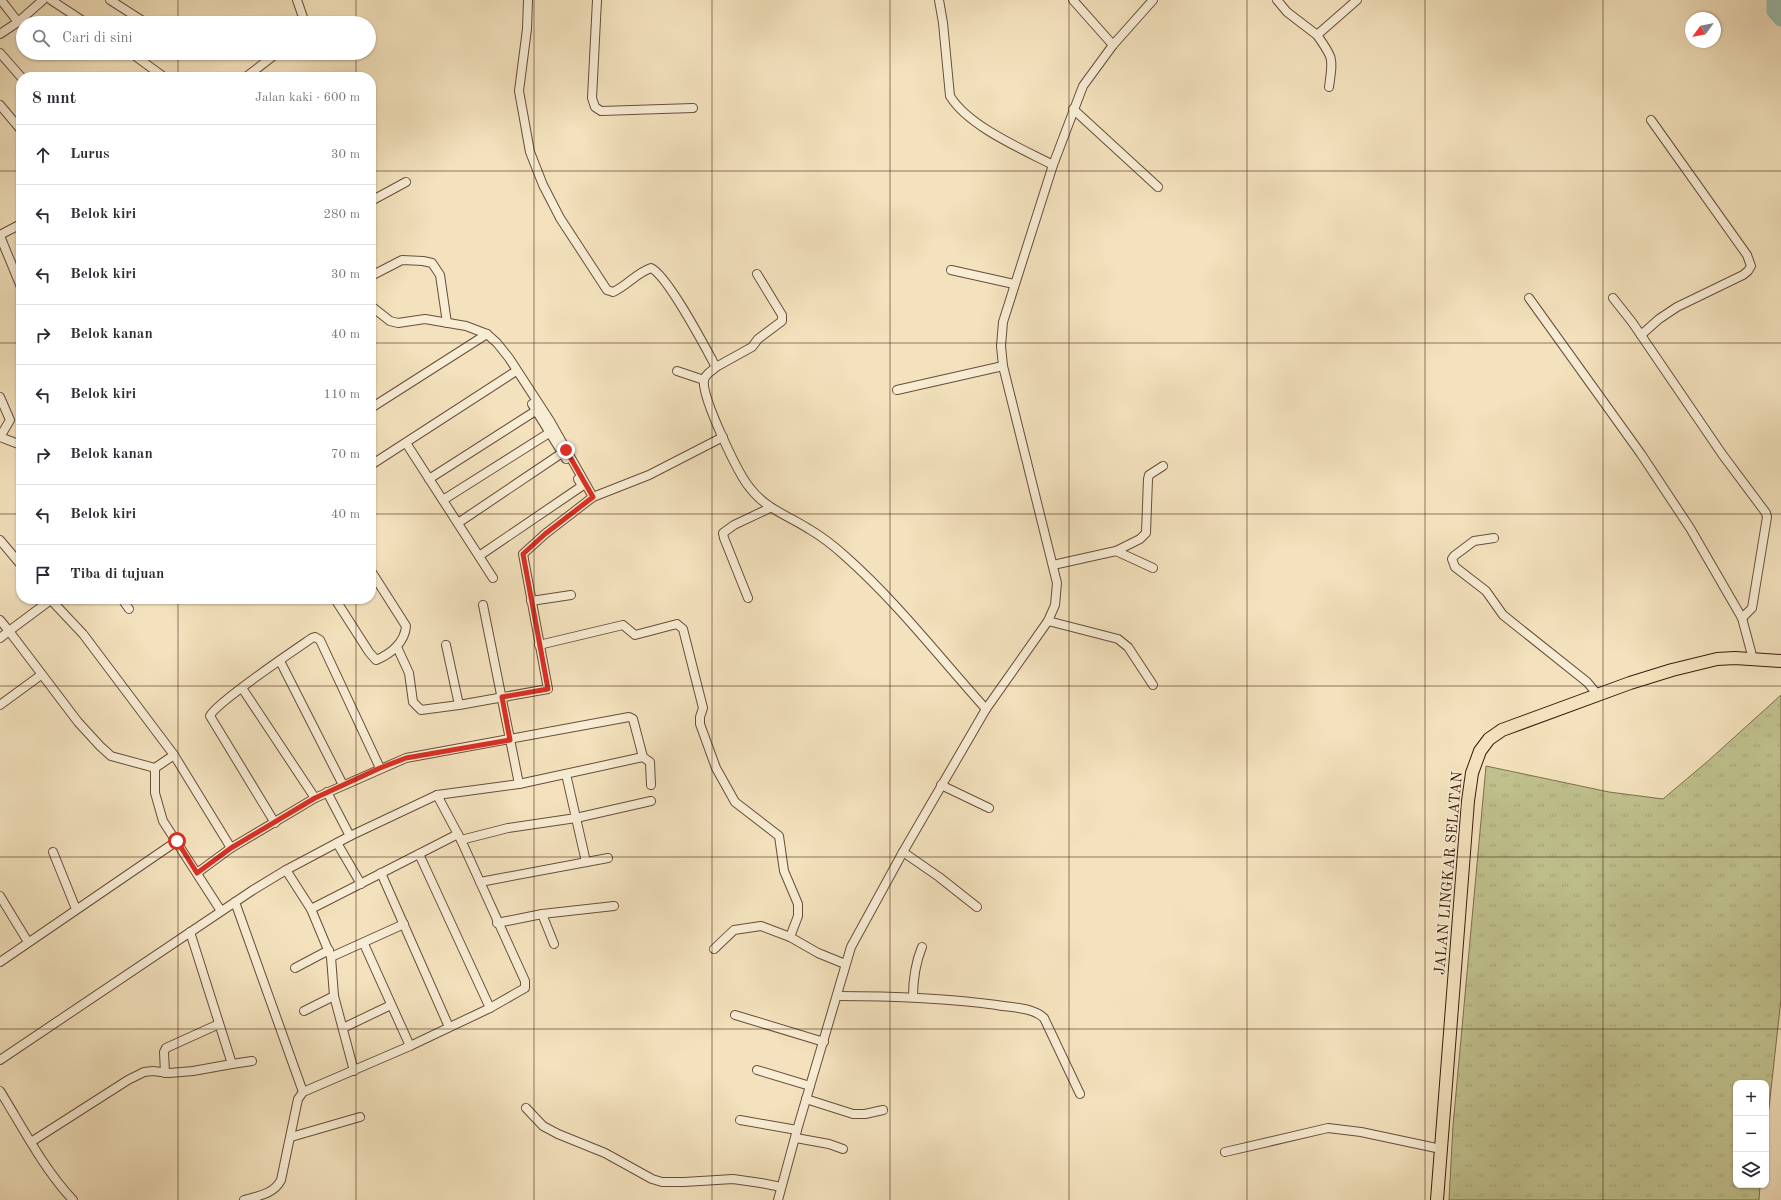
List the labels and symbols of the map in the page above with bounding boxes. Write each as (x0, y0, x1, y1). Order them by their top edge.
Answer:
north arrow (1685, 12, 1721, 48)
route end (557, 441, 575, 459)
street label: JALAN LINGKAR SELATAN (1433, 770, 1466, 976)
route start (168, 832, 186, 850)

